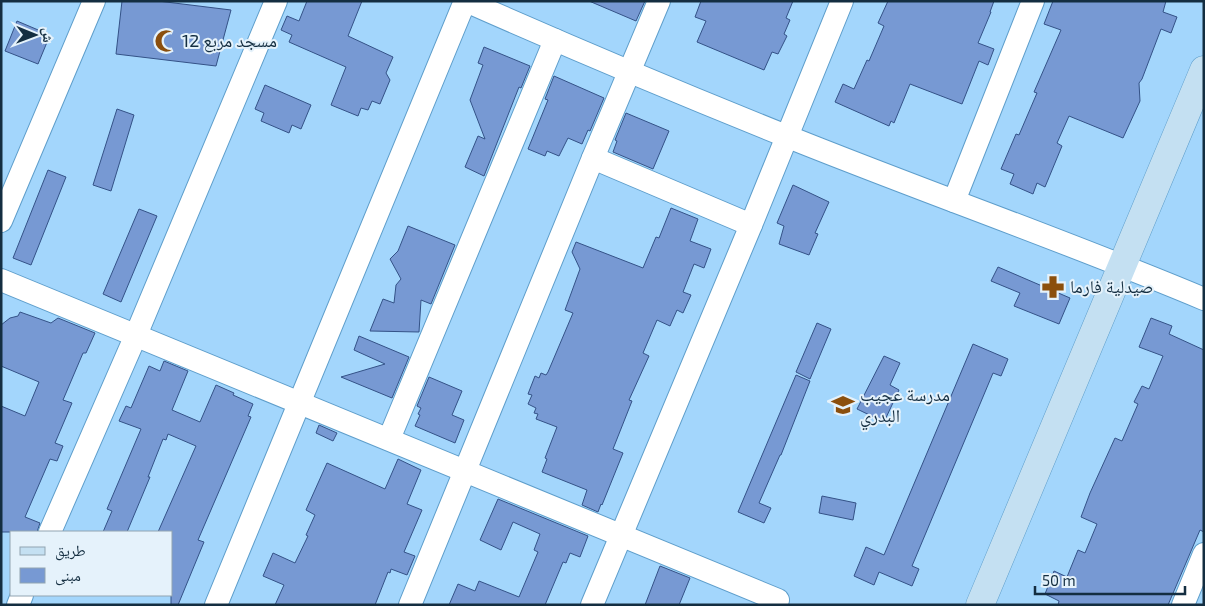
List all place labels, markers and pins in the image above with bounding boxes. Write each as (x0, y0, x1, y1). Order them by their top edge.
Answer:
mosque icon: مسجد مربع 12 (153, 28, 179, 54)
place label: مسجد مربع 12 (182, 29, 277, 53)
pharmacy icon: صيدلية فارما (1040, 274, 1066, 300)
place label: صيدلية فارما (1070, 275, 1153, 297)
place label: مدرسة عجيب البدري (860, 383, 950, 431)
school or university icon: مدرسة عجيب البدري (830, 392, 856, 418)

